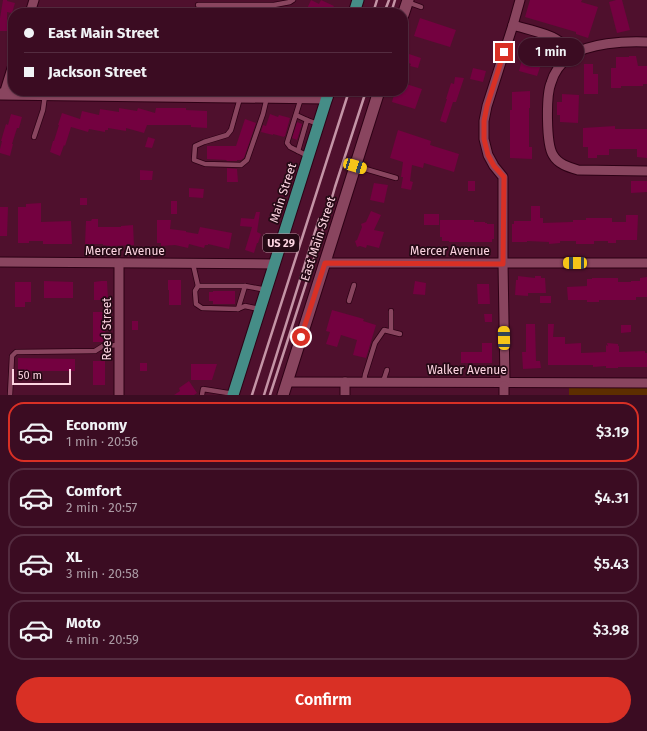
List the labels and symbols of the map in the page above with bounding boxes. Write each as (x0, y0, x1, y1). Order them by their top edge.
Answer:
callout: 1 min (518, 38, 584, 66)
route end (495, 43, 513, 61)
car (342, 157, 368, 175)
street label: Main Street (267, 161, 299, 225)
street label: East Main Street (298, 194, 338, 283)
road number: US 29 (263, 234, 299, 252)
street label: Mercer Avenue (85, 244, 165, 258)
street label: Mercer Avenue (410, 244, 490, 258)
car (563, 257, 587, 269)
street label: Reed Street (100, 297, 114, 361)
car (498, 326, 510, 350)
route start (292, 328, 310, 346)
street label: Walker Avenue (427, 363, 507, 377)
scale bar (12, 367, 71, 386)

